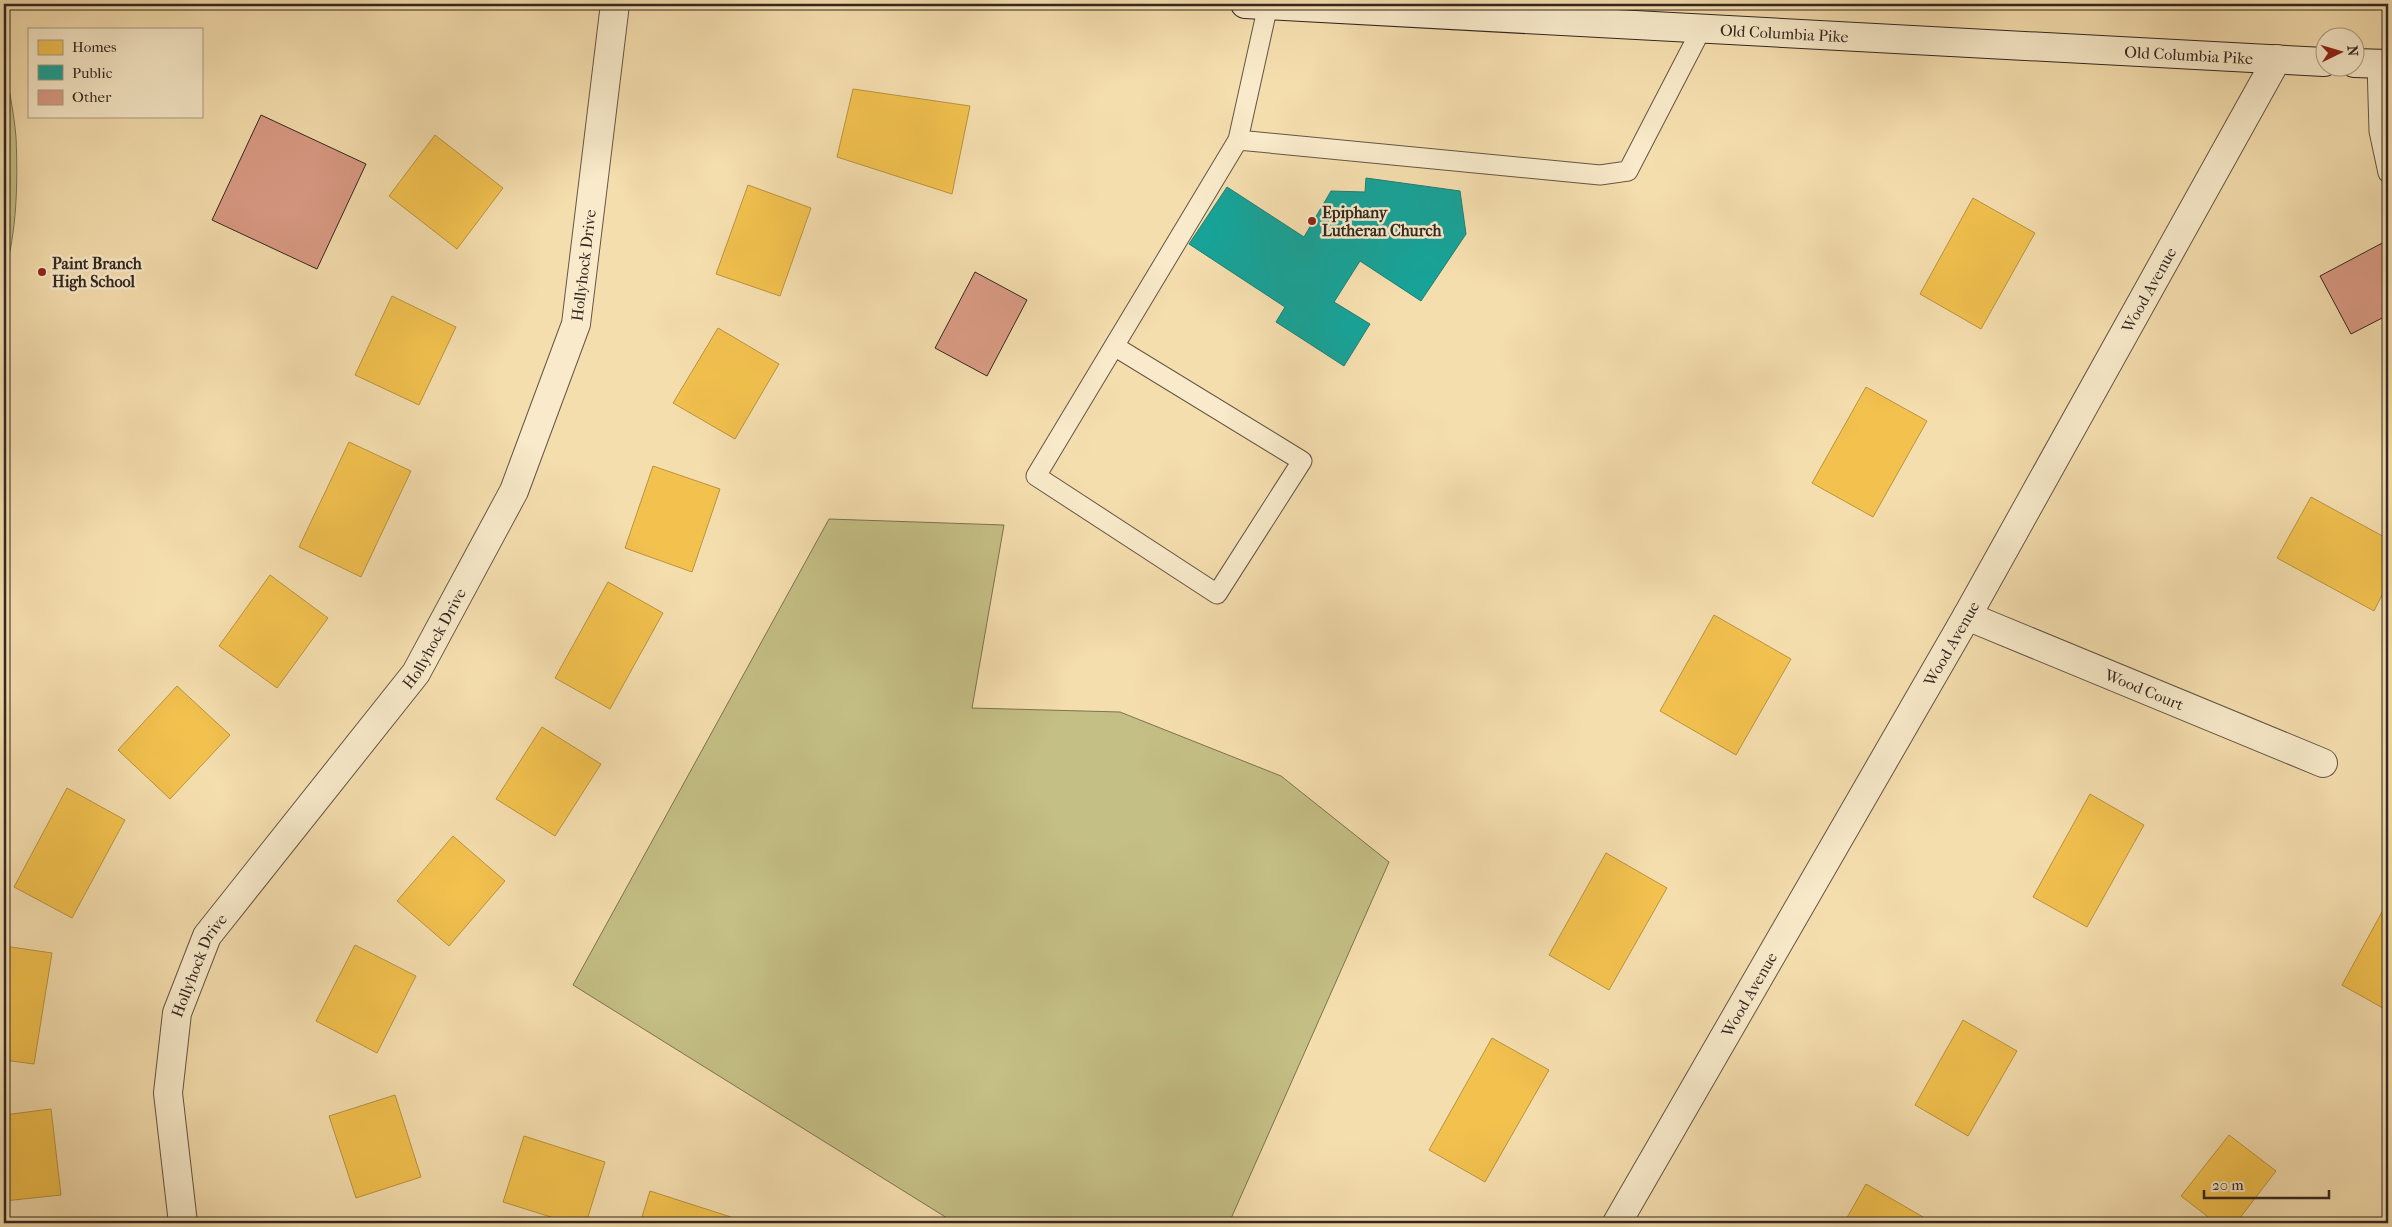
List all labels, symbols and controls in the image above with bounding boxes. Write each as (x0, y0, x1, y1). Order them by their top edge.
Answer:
street label: Old Columbia Pike (1719, 21, 1849, 46)
legend (28, 28, 202, 118)
north arrow (2314, 28, 2364, 78)
text: Homes (72, 38, 117, 56)
street label: Old Columbia Pike (2124, 42, 2253, 68)
text: N (2344, 45, 2361, 57)
text: Public (72, 64, 113, 82)
text: Other (72, 88, 112, 106)
place label: Epiphany Lutheran Church (1322, 203, 1442, 240)
street label: Hollyhock Drive (567, 208, 600, 322)
marker: Epiphany Lutheran Church (1306, 215, 1318, 227)
street label: Wood Avenue (2117, 244, 2180, 337)
place label: Paint Branch High School (52, 254, 143, 292)
marker: Paint Branch High School (36, 266, 48, 278)
street label: Hollyhock Drive (398, 585, 470, 693)
street label: Wood Avenue (1919, 598, 1983, 690)
street label: Wood Court (2101, 665, 2187, 715)
street label: Hollyhock Drive (167, 910, 231, 1020)
street label: Wood Avenue (1717, 949, 1781, 1041)
scale bar (2204, 1167, 2330, 1199)
text: 20 m (2212, 1176, 2244, 1194)

